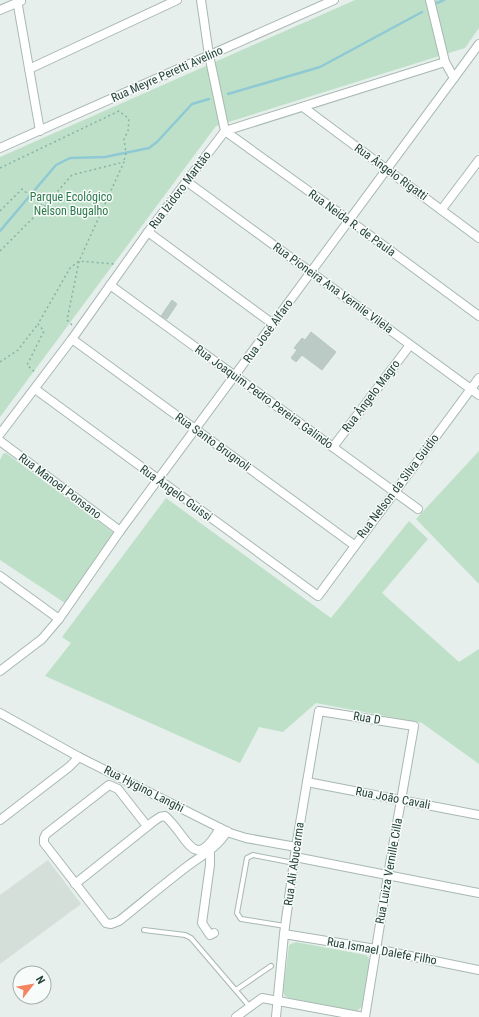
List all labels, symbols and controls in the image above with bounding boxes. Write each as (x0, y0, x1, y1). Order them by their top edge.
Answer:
street label: Rua Meyre Peretti Avelino (109, 43, 225, 105)
street label: Rua Ângelo Rigatti (352, 140, 431, 203)
street label: Rua Izidoro Marttão (146, 148, 214, 232)
street label: Rua Neida R. de Paula (306, 187, 398, 259)
park label: Parque Ecológico Nelson Bugalho (30, 190, 112, 218)
street label: Rua Pioneira Ana Vernile Vilela (270, 240, 396, 337)
street label: Rua José Alfaro (240, 296, 296, 366)
street label: Rua Joaquim Pedro Pereira Galindo (192, 342, 336, 452)
street label: Rua Ângelo Magro (338, 357, 403, 435)
street label: Rua Santo Brugnoli (173, 410, 253, 474)
street label: Rua Nelson da Silva Guidio (354, 431, 442, 541)
street label: Rua Manoel Ponsano (16, 450, 104, 522)
street label: Rua Ângelo Guissi (137, 461, 215, 524)
street label: Rua D (352, 709, 382, 727)
street label: Rua Hygino Langhi (102, 763, 186, 815)
street label: Rua João Cavali (354, 784, 432, 812)
street label: Rua Luiza Vernille Cilla (373, 817, 405, 925)
street label: Rua Ali Abucarma (281, 821, 307, 907)
street label: Rua Ismael Dalefe Filho (326, 934, 438, 968)
north arrow (12, 965, 52, 1005)
text: N (33, 974, 48, 987)

